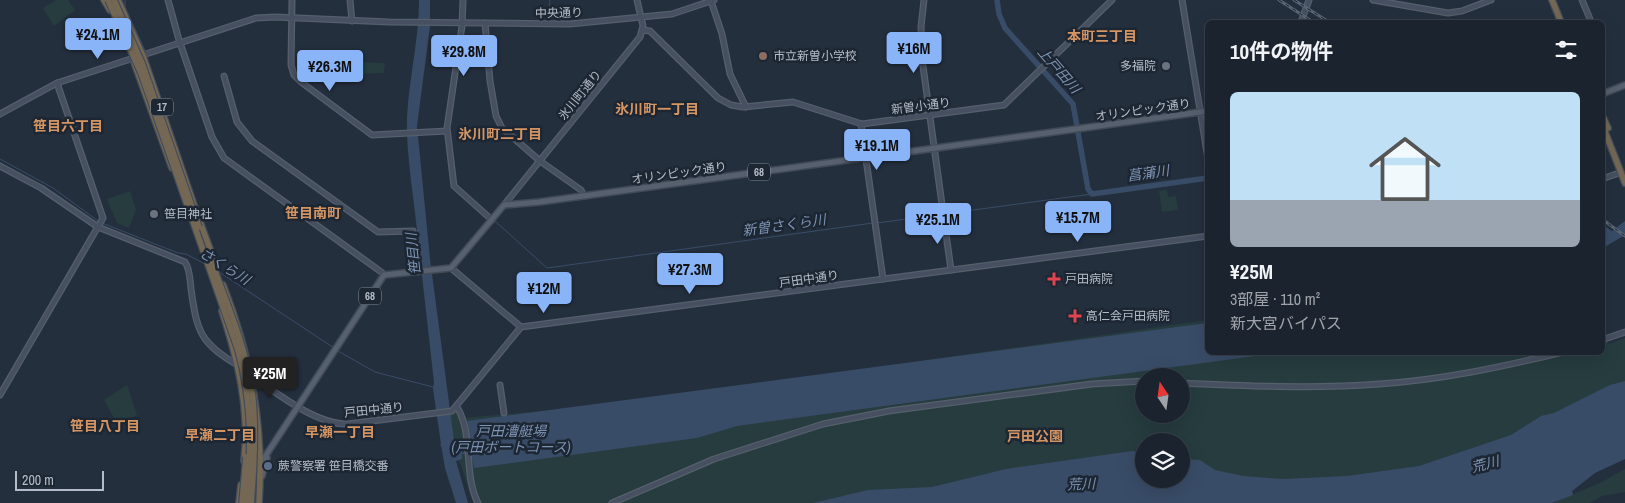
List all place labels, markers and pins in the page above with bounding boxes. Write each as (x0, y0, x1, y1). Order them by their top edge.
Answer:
pin: ¥24.1M (57, 18, 139, 60)
pin: ¥16M (884, 32, 944, 74)
pin: ¥29.8M (423, 34, 505, 77)
place label: 市立新曽小学校 (773, 48, 857, 64)
pin: ¥26.3M (289, 49, 371, 92)
marker: 市立新曽小学校 (757, 50, 769, 62)
place label: 多福院 (1120, 58, 1156, 74)
marker: 多福院 (1160, 60, 1172, 72)
pin: ¥19.1M (836, 128, 918, 171)
pin: ¥15.7M (1037, 200, 1119, 243)
pin: ¥25.1M (897, 202, 979, 245)
place label: 笹目神社 (164, 206, 212, 222)
marker: 笹目神社 (148, 208, 160, 220)
pin: ¥27.3M (649, 252, 731, 295)
place label: 戸田病院 (1065, 271, 1113, 287)
pin: ¥12M (514, 272, 574, 314)
marker: 戸田病院 (1047, 272, 1061, 286)
place label: 高仁会戸田病院 (1086, 308, 1170, 324)
marker: 高仁会戸田病院 (1068, 309, 1082, 323)
pin: ¥25M (240, 356, 300, 399)
place label: 蕨警察署 笹目橋交番 (278, 458, 389, 474)
marker: 蕨警察署 笹目橋交番 (262, 460, 274, 472)

